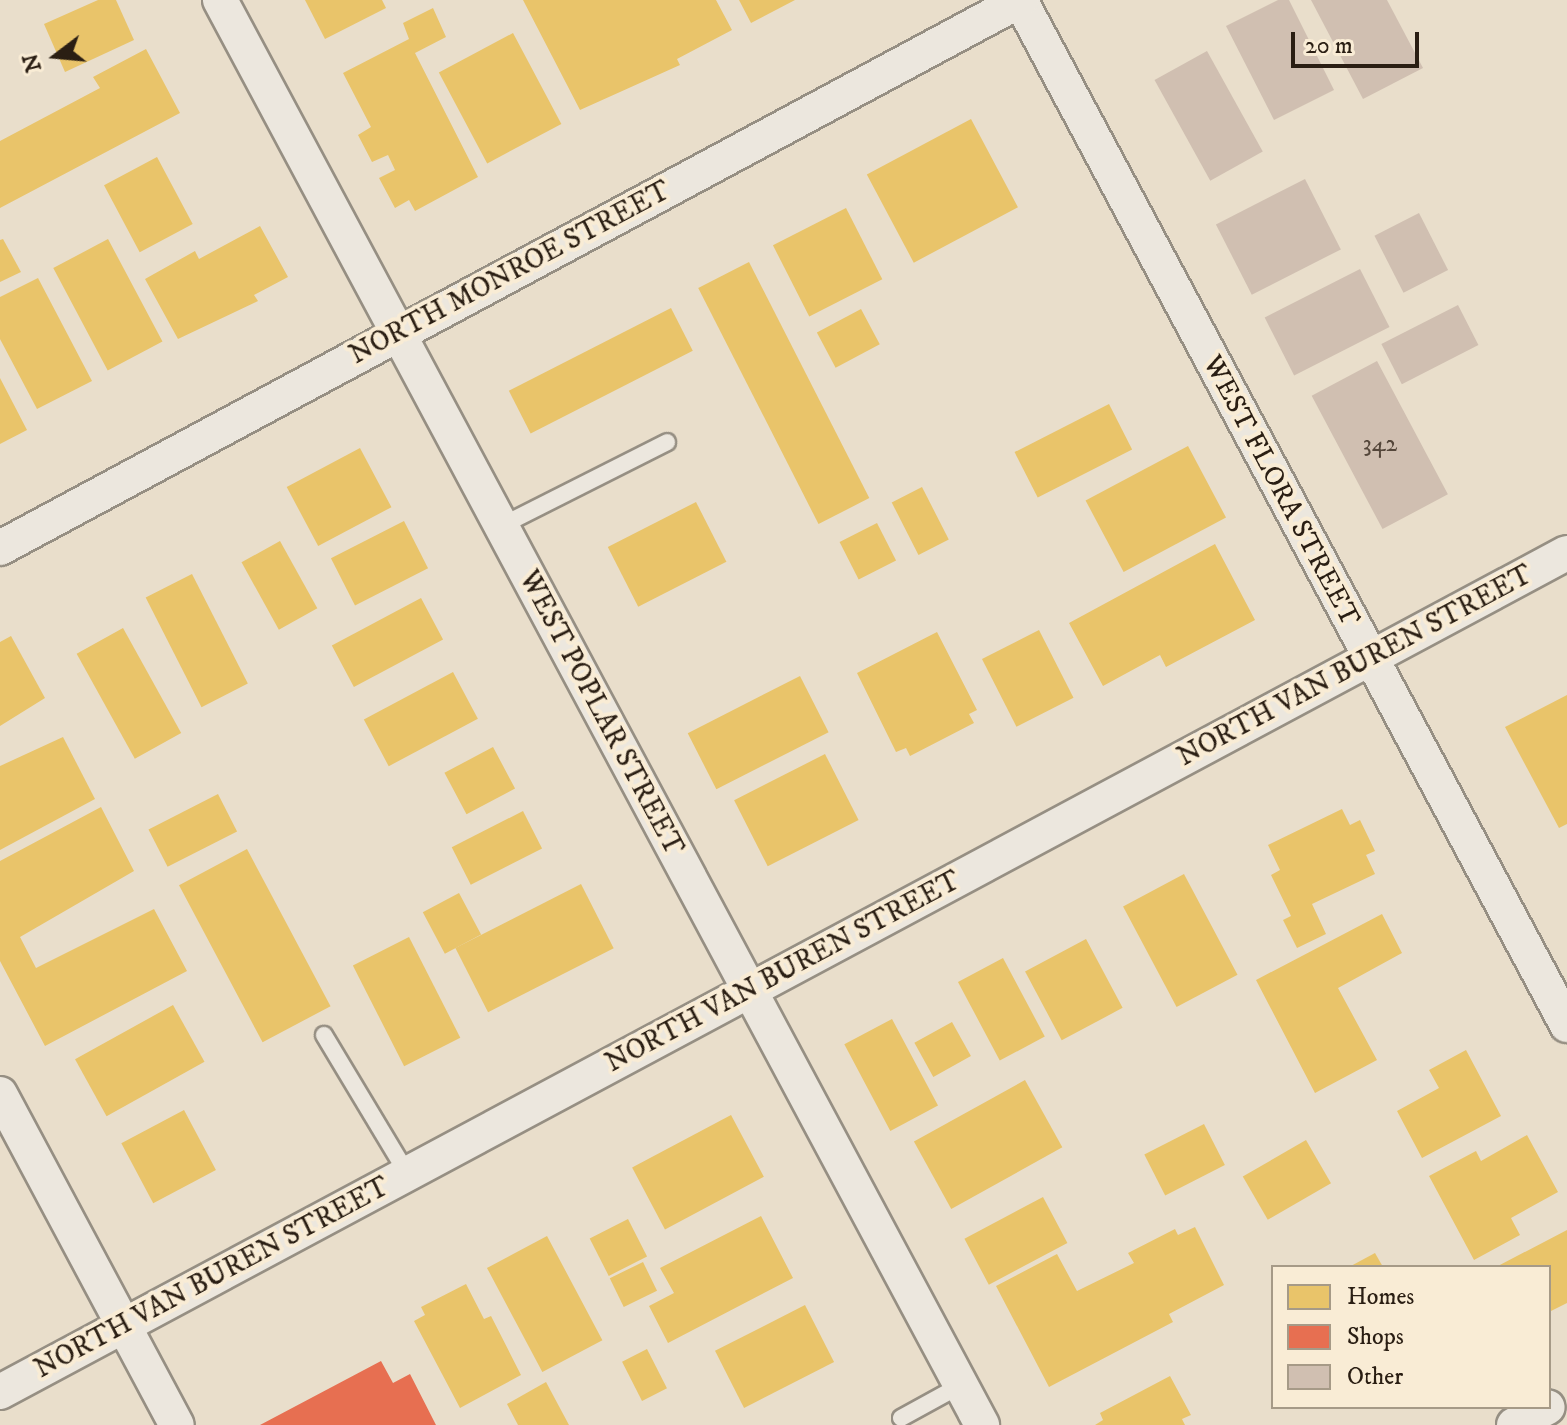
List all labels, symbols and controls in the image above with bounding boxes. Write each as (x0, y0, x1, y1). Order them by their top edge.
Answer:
north arrow (16, 16, 96, 96)
scale bar (1295, 16, 1423, 66)
text: 20 m (1305, 31, 1353, 61)
text: N (17, 50, 48, 75)
street label: NORTH MONROE STREET (344, 174, 676, 372)
street label: WEST FLORA STREET (1195, 350, 1367, 632)
house number: 342 (1363, 431, 1397, 459)
street label: NORTH VAN BUREN STREET (1172, 558, 1538, 774)
street label: WEST POPLAR STREET (512, 565, 690, 861)
street label: NORTH VAN BUREN STREET (600, 864, 966, 1080)
street label: NORTH VAN BUREN STREET (29, 1170, 395, 1386)
legend (1271, 1265, 1551, 1409)
text: Homes (1347, 1282, 1414, 1312)
text: Shops (1347, 1322, 1404, 1352)
text: Other (1347, 1362, 1403, 1392)

